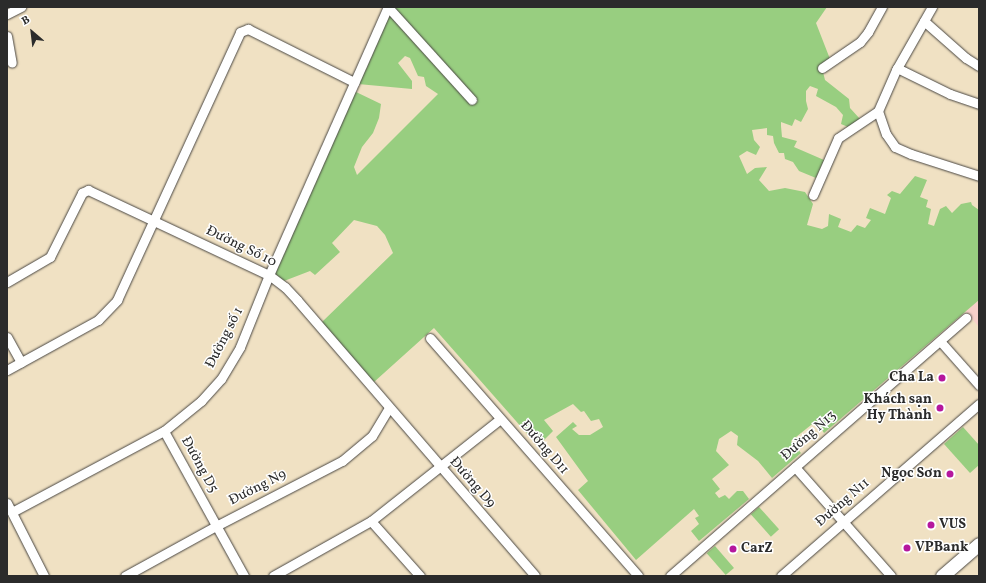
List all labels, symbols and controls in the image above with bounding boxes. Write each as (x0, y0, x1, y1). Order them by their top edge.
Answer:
north arrow (12, 12, 52, 52)
text: B (19, 13, 33, 29)
street label: Đường Số 10 (203, 223, 279, 271)
street label: Đường số 1 (202, 305, 248, 371)
place label: Cha La (889, 370, 934, 386)
marker: Cha La (937, 373, 947, 383)
place label: Khách sạn Hy Thành (863, 392, 932, 424)
marker: Khách sạn Hy Thành (935, 403, 945, 413)
street label: Đường N13 (778, 407, 840, 465)
street label: Đường D11 (516, 418, 572, 478)
street label: Đường D5 (177, 434, 221, 496)
street label: Đường D9 (445, 454, 499, 512)
street label: Đường N9 (226, 466, 290, 510)
place label: Ngọc Sơn (881, 466, 942, 482)
marker: Ngọc Sơn (945, 469, 955, 479)
street label: Đường N11 (813, 475, 873, 531)
place label: VUS (939, 517, 966, 533)
marker: VUS (926, 520, 936, 530)
place label: VPBank (915, 540, 968, 556)
place label: CarZ (741, 541, 773, 557)
marker: VPBank (902, 543, 912, 553)
marker: CarZ (728, 544, 738, 554)

